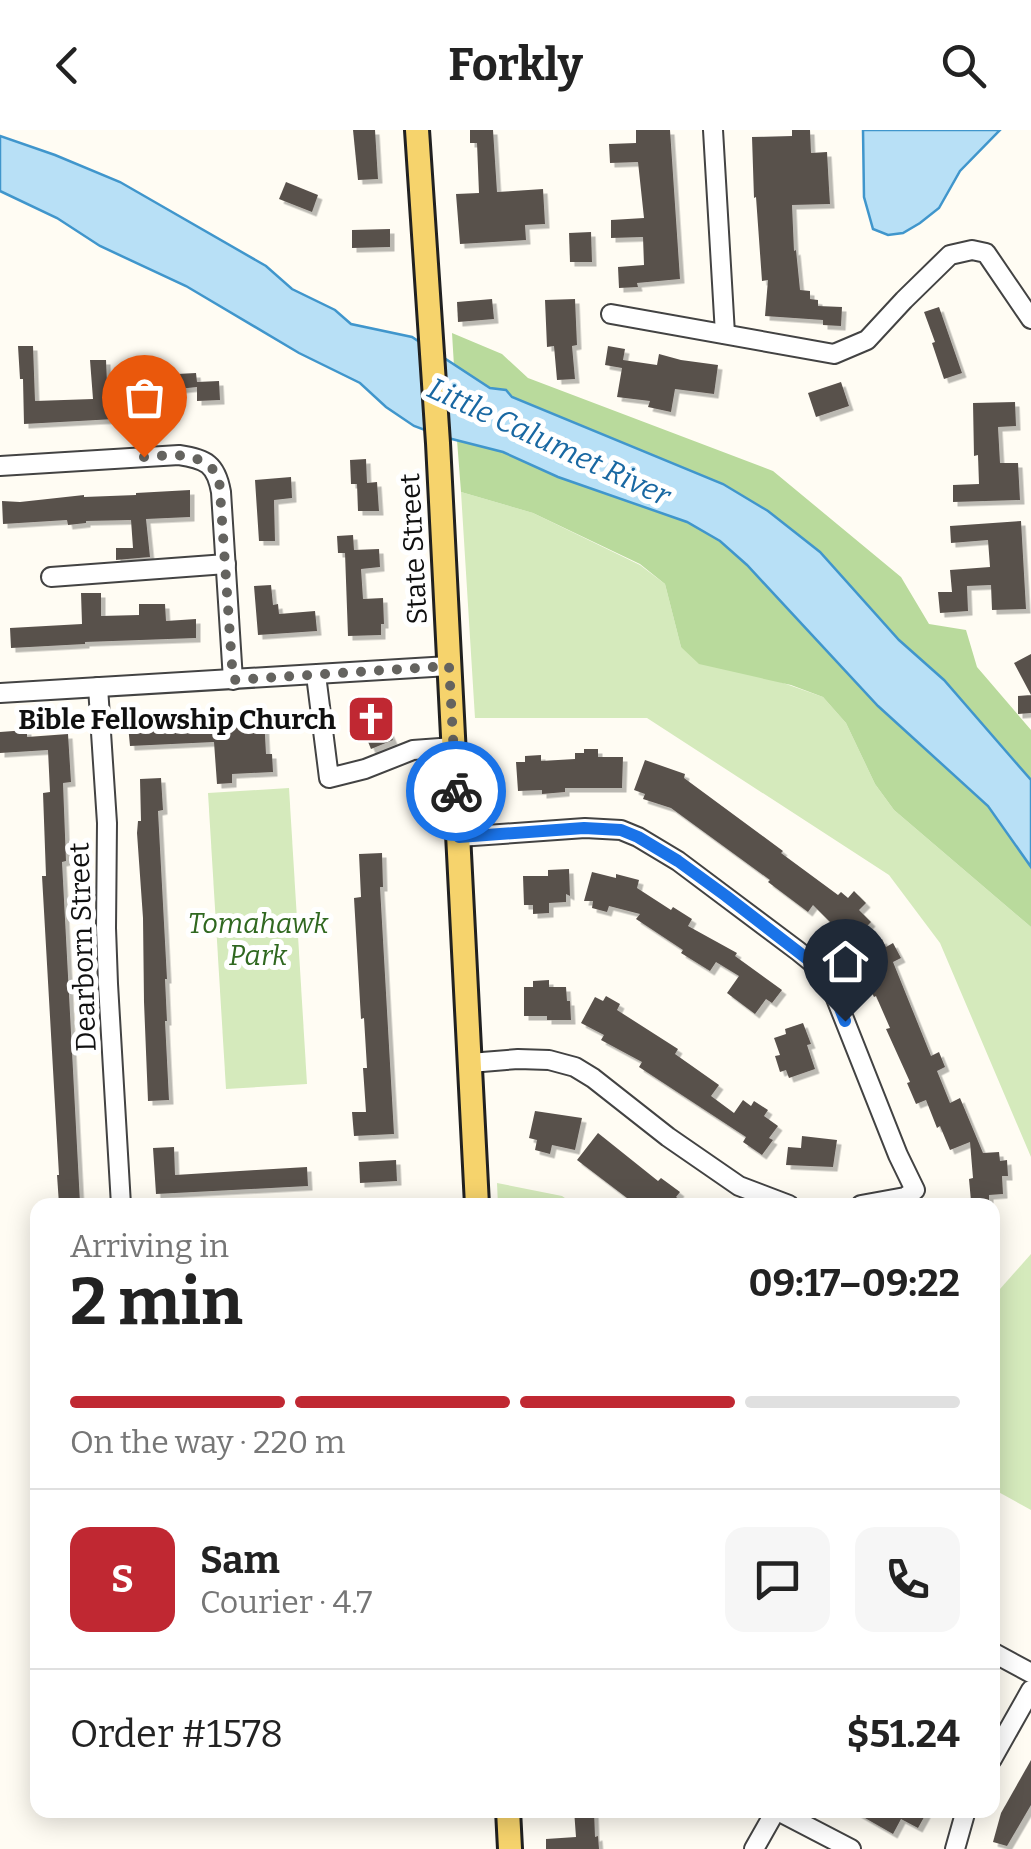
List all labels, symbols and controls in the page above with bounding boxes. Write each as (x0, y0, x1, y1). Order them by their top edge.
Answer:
icon: back (40, 38, 95, 93)
text: Forkly (448, 38, 583, 92)
icon: search (936, 38, 991, 93)
pin (102, 355, 187, 458)
icon: bag (117, 370, 172, 425)
water label: Little Calumet River (422, 370, 677, 515)
street label: State Street (393, 473, 434, 625)
church icon: Bible Fellowship Church (345, 693, 397, 745)
place label: Bible Fellowship Church (18, 703, 336, 736)
courier (406, 741, 506, 841)
icon: bike (429, 764, 484, 819)
street label: Dearborn Street (62, 842, 103, 1052)
park label: Tomahawk Park (188, 907, 329, 972)
pin (803, 919, 888, 1022)
icon: home (818, 934, 873, 989)
text: Arriving in (70, 1227, 229, 1265)
text: 09:17–09:22 (749, 1260, 960, 1306)
text: 2 min (70, 1263, 243, 1341)
text: On the way · 220 m (70, 1423, 345, 1461)
button: chat (725, 1527, 830, 1632)
button: phone (855, 1527, 960, 1632)
text: Sam (200, 1537, 280, 1583)
text: S (111, 1556, 134, 1602)
text: Courier · 4.7 (200, 1583, 372, 1621)
text: Order #1578 (70, 1711, 283, 1757)
text: $51.24 (846, 1711, 960, 1757)

